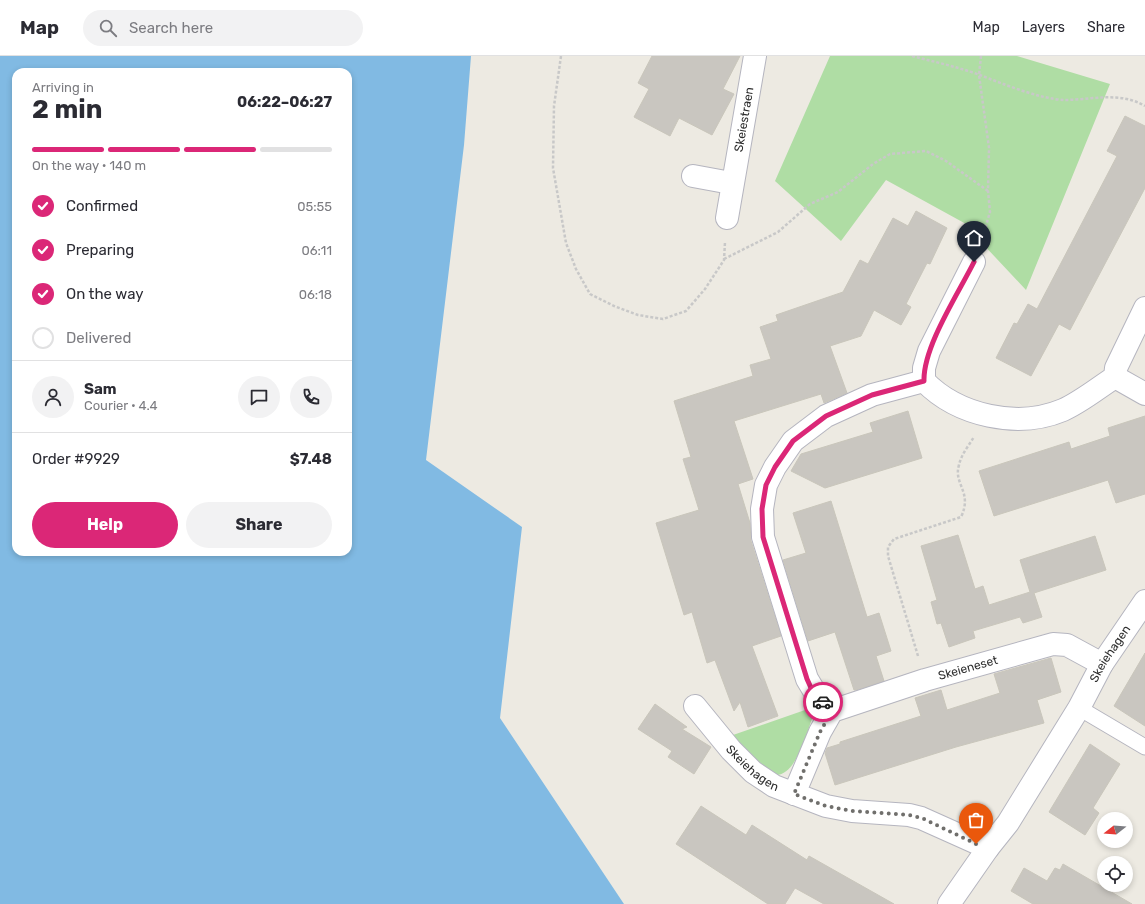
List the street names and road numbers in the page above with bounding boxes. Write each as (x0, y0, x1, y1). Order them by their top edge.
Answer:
street label: Skeiestraen (732, 86, 757, 153)
street label: Skeiehagen (1087, 623, 1133, 685)
street label: Skeieneset (936, 653, 1000, 683)
street label: Skeiehagen (723, 742, 780, 794)

